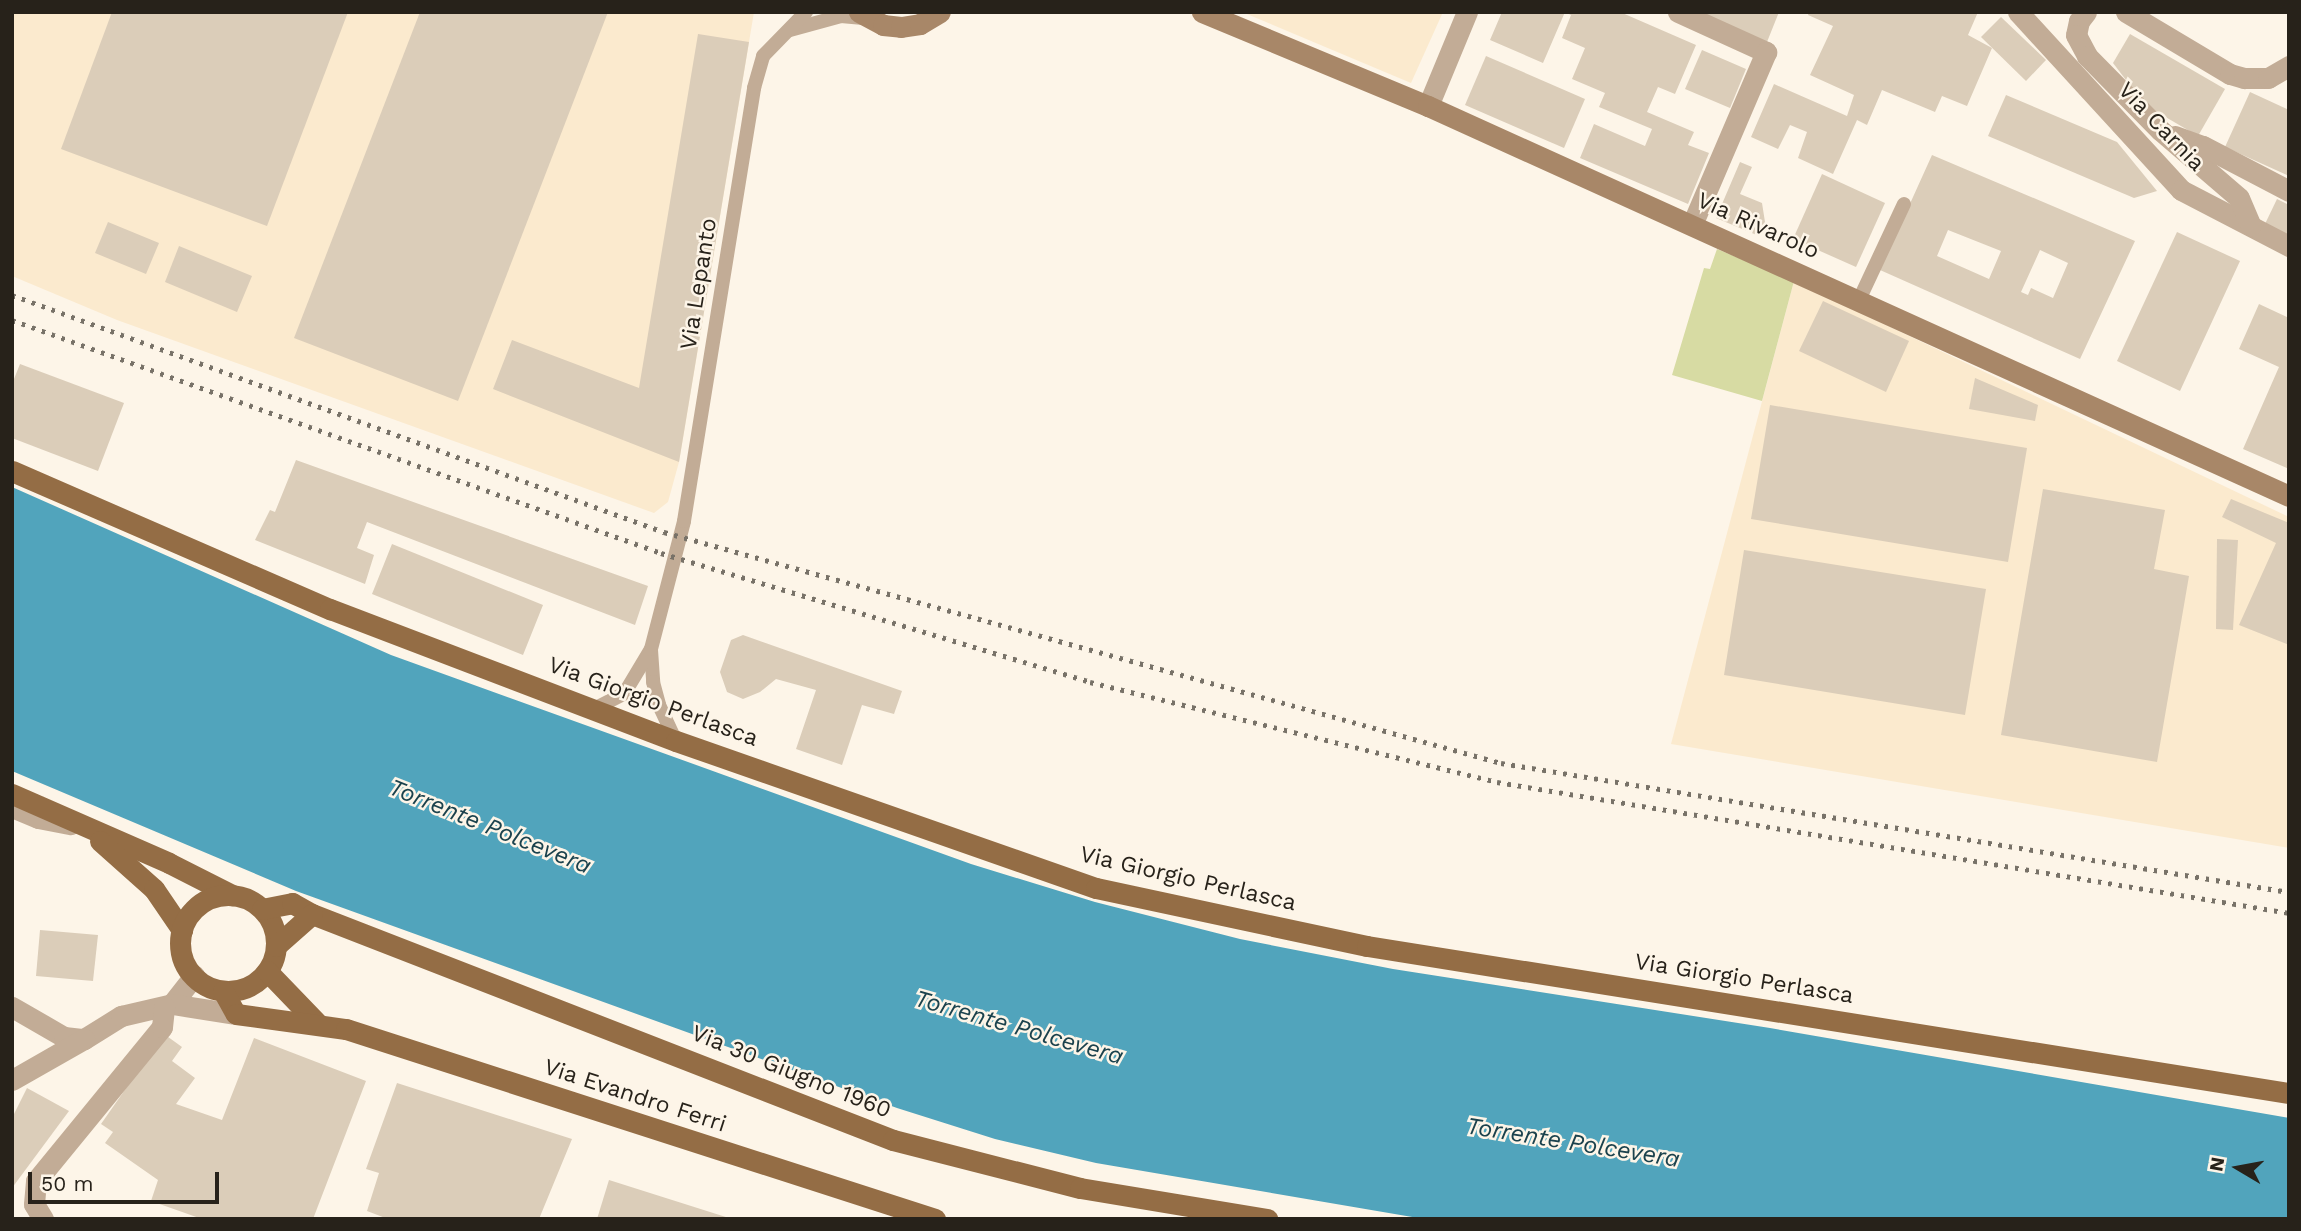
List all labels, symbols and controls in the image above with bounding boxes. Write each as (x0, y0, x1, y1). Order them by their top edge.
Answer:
street label: Via Carnia (2112, 77, 2210, 177)
street label: Via Rivarolo (1692, 187, 1824, 265)
street label: Via Lepanto (675, 216, 723, 352)
street label: Via Giorgio Perlasca (544, 651, 762, 753)
water label: Torrente Polcevera (385, 773, 595, 881)
street label: Via Giorgio Perlasca (1077, 841, 1299, 917)
street label: Via Giorgio Perlasca (1632, 948, 1856, 1010)
water label: Torrente Polcevera (911, 984, 1127, 1072)
street label: Via 30 Giugno 1960 (687, 1019, 895, 1125)
street label: Via Evandro Ferri (540, 1053, 730, 1139)
water label: Torrente Polcevera (1464, 1112, 1682, 1174)
north arrow (2203, 1133, 2273, 1203)
text: N (2204, 1155, 2229, 1173)
scale bar (32, 1158, 222, 1202)
text: 50 m (41, 1171, 93, 1196)

